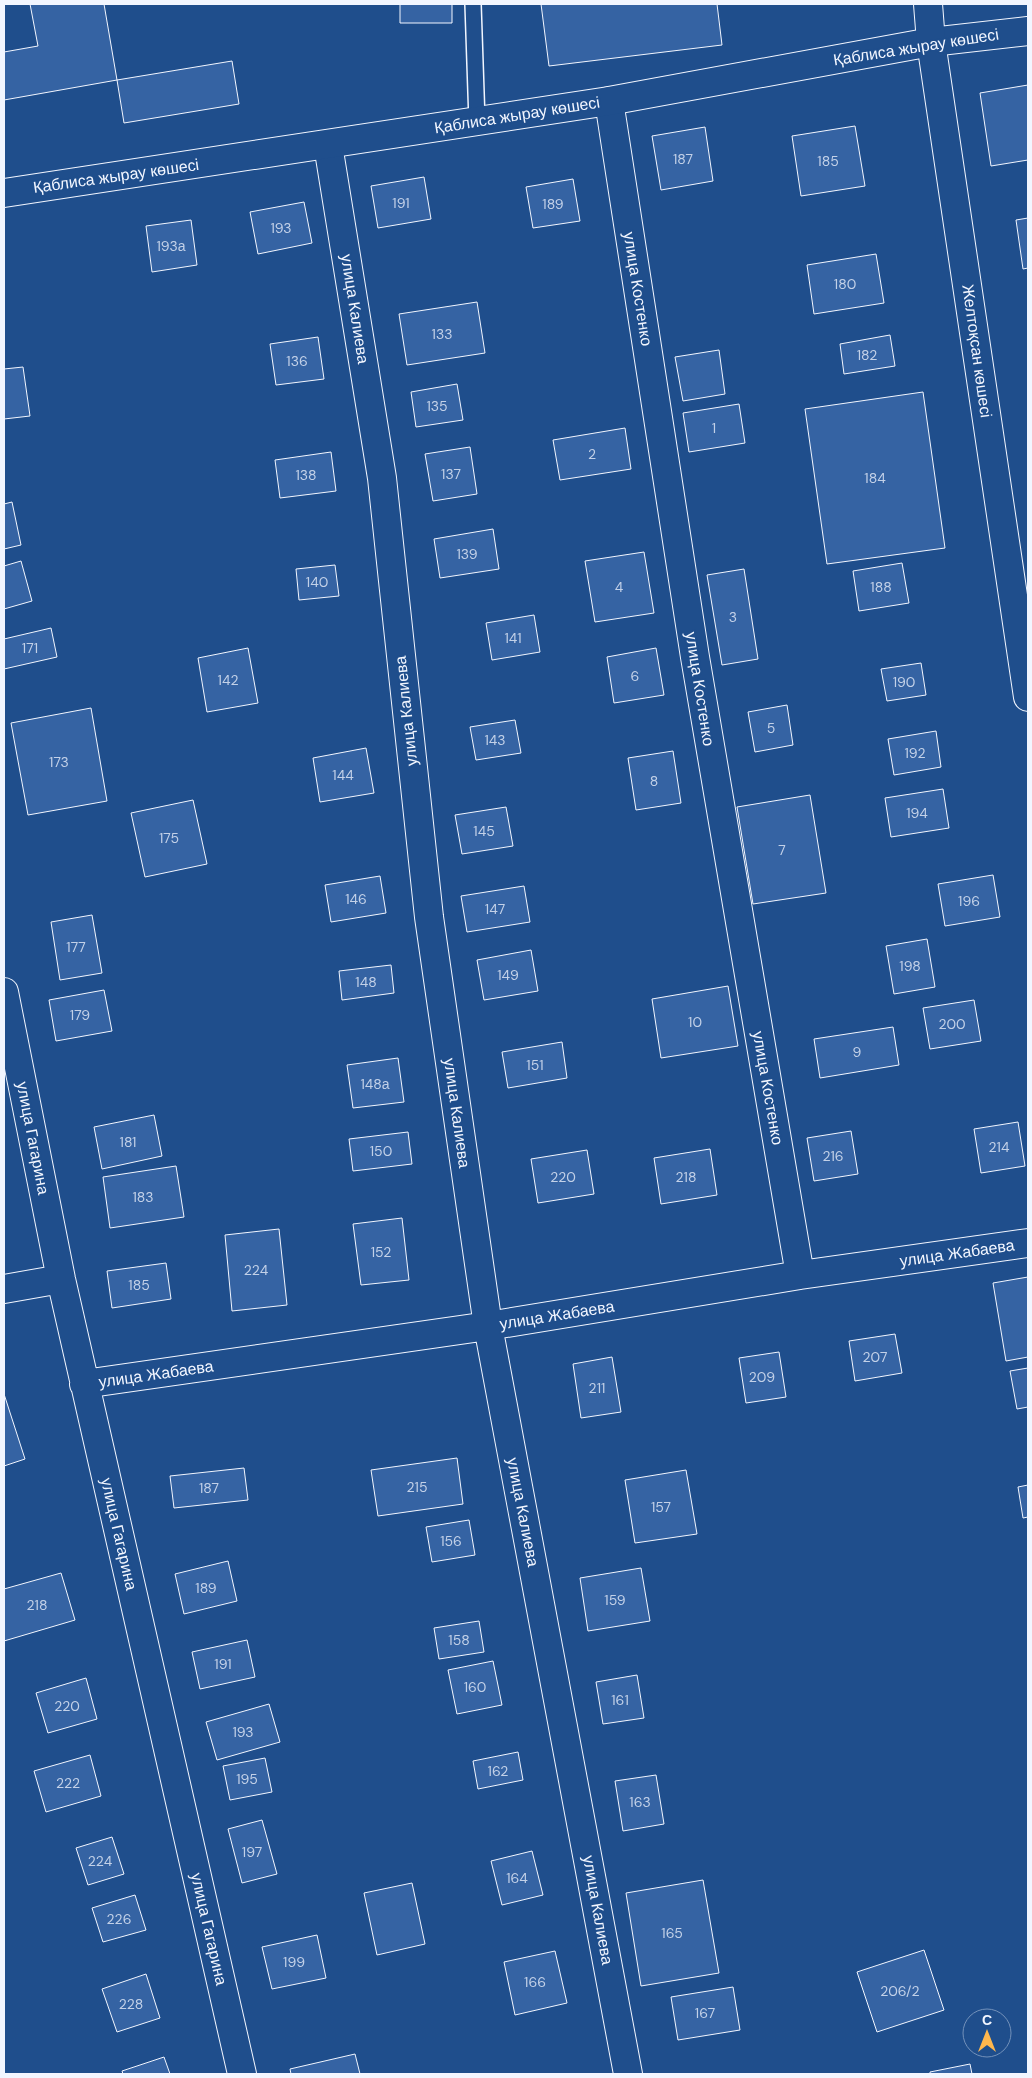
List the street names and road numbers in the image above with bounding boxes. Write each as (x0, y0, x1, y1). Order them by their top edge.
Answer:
street label: Қаблиса жырау көшесі (832, 24, 1000, 70)
street label: Қаблиса жырау көшесі (433, 92, 601, 138)
street label: Қаблиса жырау көшесі (32, 154, 200, 198)
street label: улица Костенко (619, 230, 657, 348)
street label: улица Калиева (336, 253, 374, 365)
street label: Желтоқсан көшесі (957, 283, 997, 419)
street label: улица Костенко (681, 630, 719, 748)
street label: улица Калиева (390, 655, 422, 767)
street label: улица Костенко (748, 1029, 788, 1147)
street label: улица Калиева (439, 1057, 475, 1169)
street label: улица Гагарина (12, 1080, 54, 1196)
street label: улица Жабаева (898, 1235, 1016, 1271)
street label: улица Жабаева (498, 1296, 616, 1334)
street label: улица Жабаева (97, 1356, 215, 1392)
street label: улица Калиева (502, 1456, 544, 1569)
street label: улица Гагарина (96, 1476, 142, 1592)
street label: улица Калиева (578, 1854, 618, 1967)
street label: улица Гагарина (186, 1871, 232, 1987)

